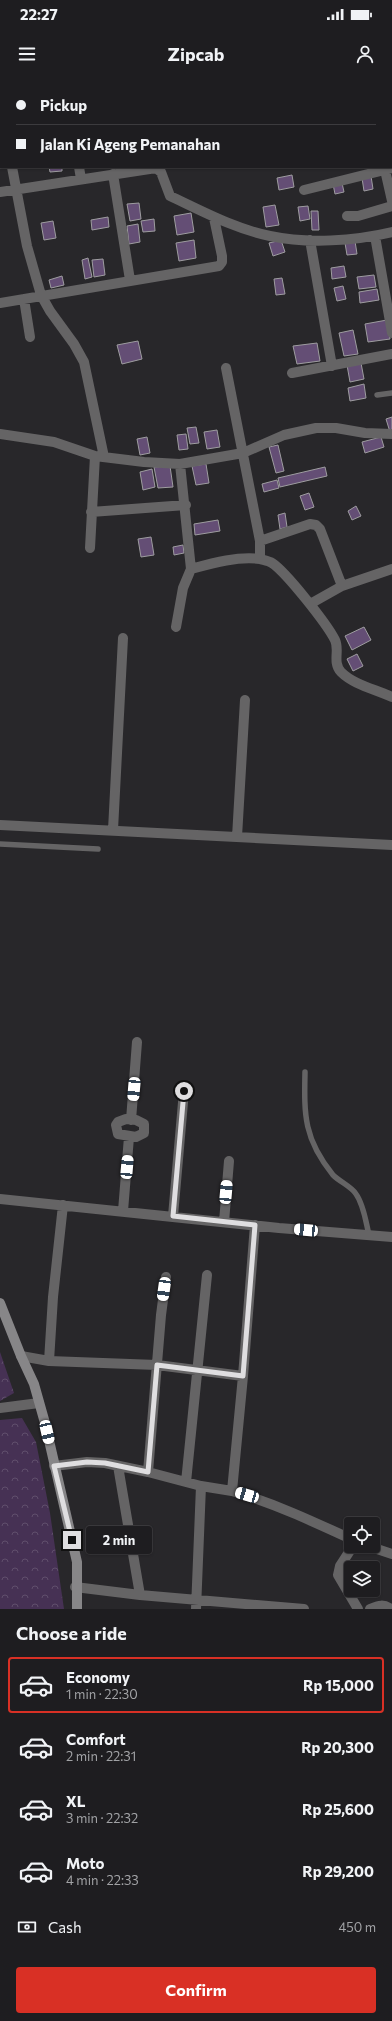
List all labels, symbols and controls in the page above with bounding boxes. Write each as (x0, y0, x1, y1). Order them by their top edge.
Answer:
text: 22:27 (20, 5, 58, 23)
icon: menu (16, 43, 38, 65)
text: Zipcab (168, 43, 224, 65)
icon: person (354, 43, 376, 65)
text: Pickup (40, 96, 87, 114)
text: Jalan Ki Ageng Pemanahan (40, 135, 220, 153)
car (127, 1077, 141, 1101)
route start (175, 1082, 193, 1100)
car (120, 1155, 134, 1179)
car (219, 1180, 233, 1204)
car (294, 1223, 318, 1237)
car (156, 1276, 172, 1302)
car (38, 1419, 56, 1445)
car (234, 1486, 260, 1504)
map controls (344, 1517, 380, 1597)
button: locate (344, 1517, 380, 1553)
callout: 2 min (86, 1526, 152, 1554)
route end (63, 1531, 81, 1549)
text: 2 min (103, 1532, 135, 1548)
button: layers (344, 1561, 380, 1597)
text: Choose a ride (16, 1622, 127, 1644)
icon: car (18, 1667, 54, 1703)
text: Economy (66, 1668, 130, 1686)
text: Rp 15,000 (303, 1676, 374, 1694)
text: 1 min · 22:30 (66, 1686, 138, 1702)
icon: car (18, 1729, 54, 1765)
text: Comfort (66, 1730, 126, 1748)
text: Rp 20,300 (301, 1738, 374, 1756)
text: 2 min · 22:31 (66, 1748, 136, 1764)
icon: car (18, 1791, 54, 1827)
text: XL (66, 1792, 85, 1810)
text: Rp 25,600 (302, 1800, 374, 1818)
text: 3 min · 22:32 (66, 1810, 138, 1826)
icon: car (18, 1853, 54, 1889)
text: Moto (66, 1854, 105, 1872)
text: Rp 29,200 (302, 1862, 374, 1880)
text: 4 min · 22:33 (66, 1872, 139, 1888)
icon: cash (16, 1916, 38, 1938)
text: Cash (48, 1918, 82, 1936)
text: 450 m (338, 1919, 376, 1935)
button: Confirm (16, 1967, 376, 2013)

